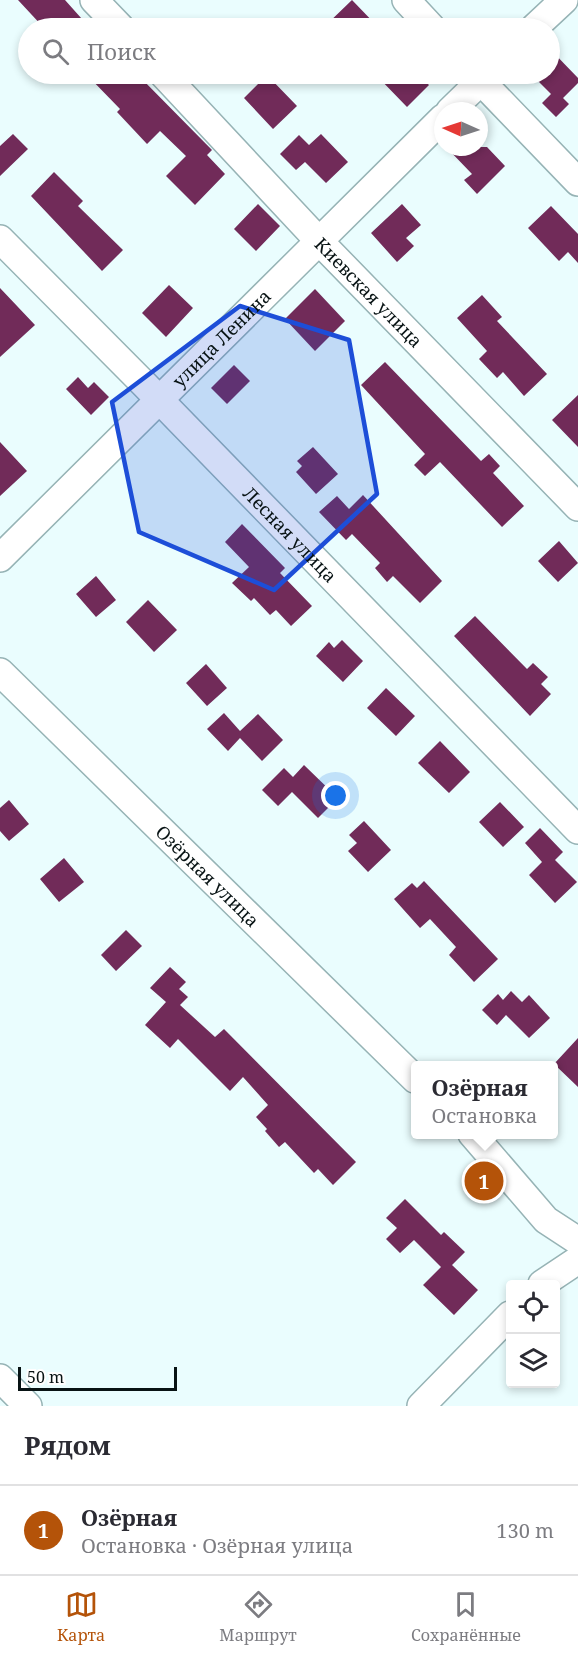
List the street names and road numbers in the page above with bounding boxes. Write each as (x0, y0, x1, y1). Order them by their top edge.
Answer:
street label: Киевская улица (310, 232, 428, 352)
street label: улица Ленина (167, 284, 276, 392)
street label: Лесная улица (238, 481, 342, 587)
street label: Озёрная улица (151, 820, 265, 932)

